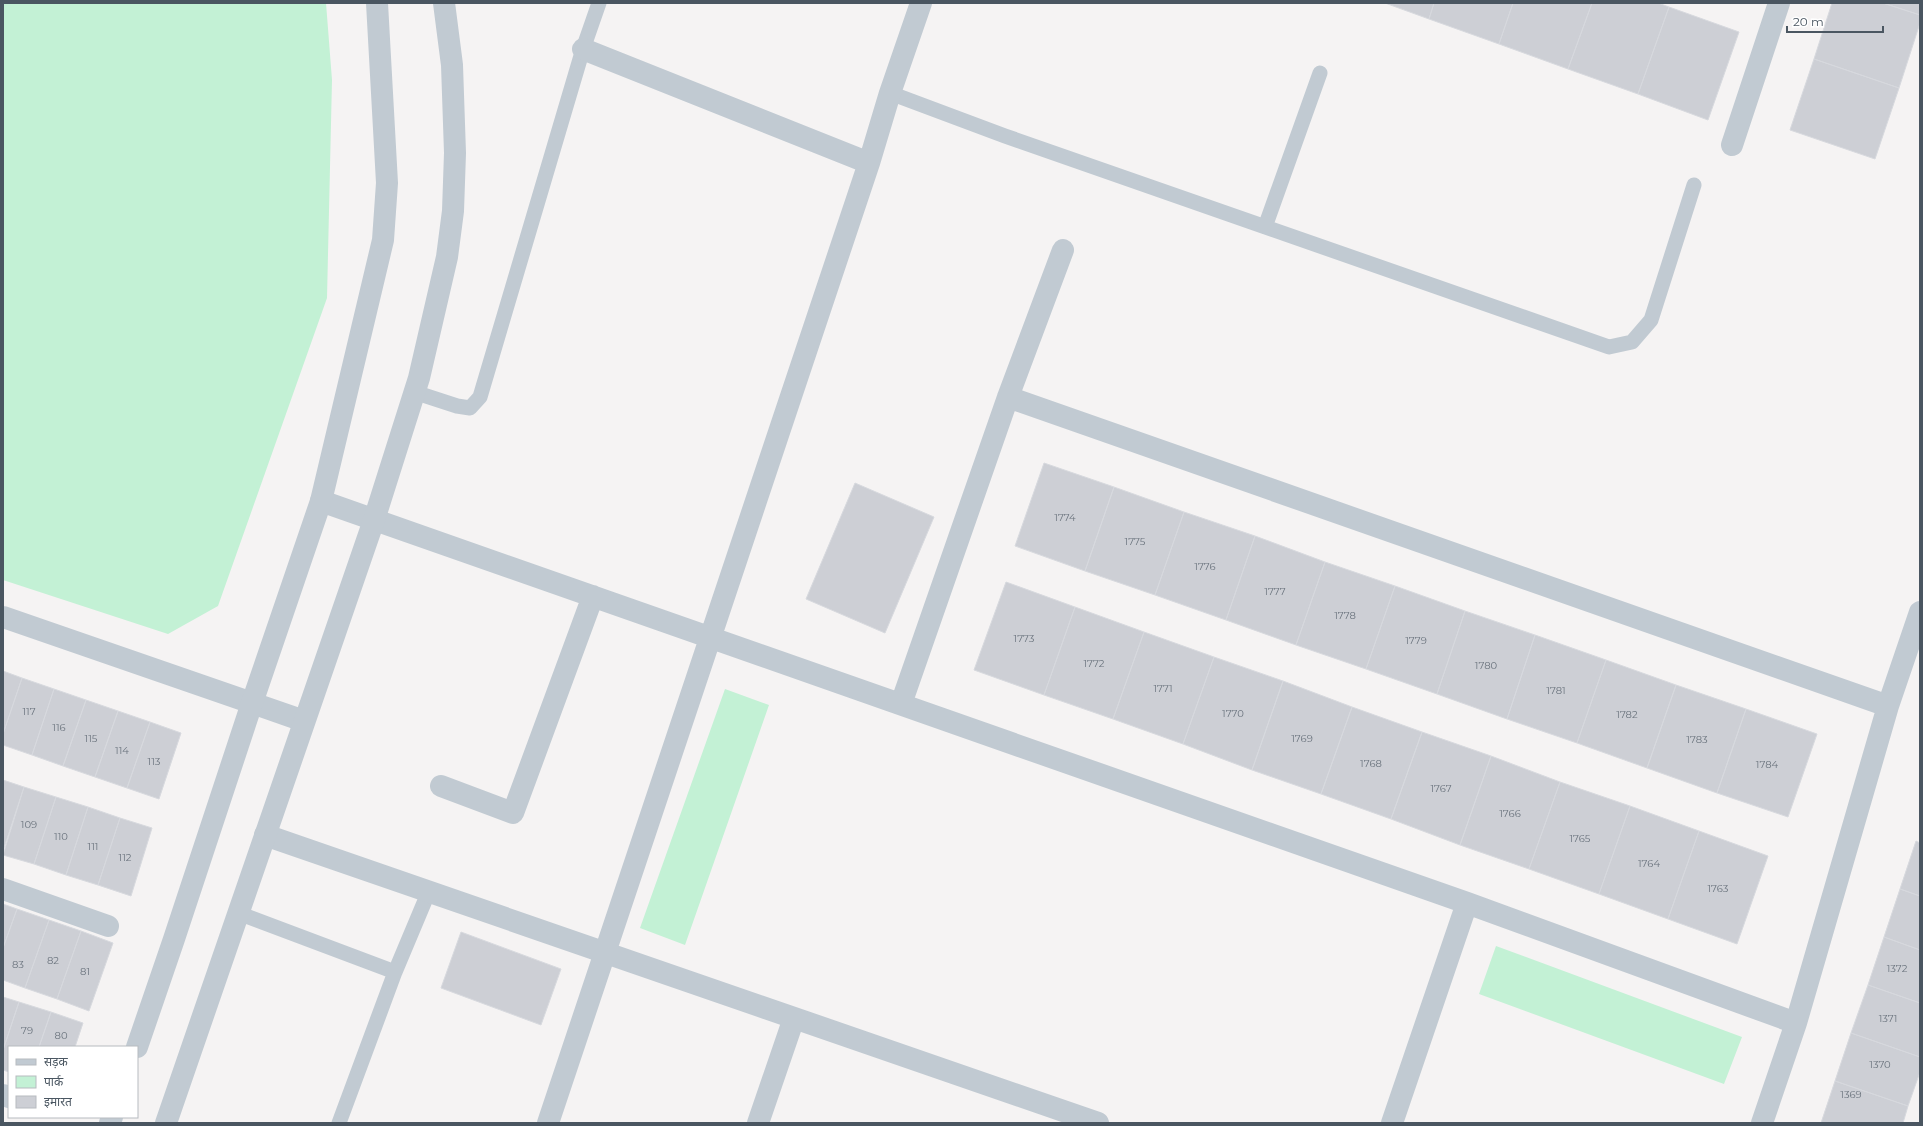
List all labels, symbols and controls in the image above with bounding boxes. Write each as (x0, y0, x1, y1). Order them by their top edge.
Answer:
scale bar (1787, 8, 1883, 34)
text: 20 m (1793, 14, 1824, 29)
house number: 1774 (1054, 511, 1076, 524)
house number: 1775 (1125, 535, 1146, 548)
house number: 1776 (1194, 560, 1216, 573)
house number: 1777 (1264, 585, 1286, 598)
house number: 1778 (1334, 609, 1356, 622)
house number: 1773 (1014, 632, 1035, 645)
house number: 1779 (1405, 634, 1427, 647)
house number: 1772 (1083, 657, 1105, 670)
house number: 1780 (1475, 659, 1498, 672)
house number: 1771 (1153, 682, 1173, 695)
house number: 1781 (1546, 684, 1566, 697)
house number: 117 (22, 705, 36, 718)
house number: 1770 (1222, 707, 1244, 720)
house number: 1782 (1616, 708, 1638, 721)
house number: 116 (52, 721, 66, 734)
house number: 115 (85, 732, 98, 745)
house number: 1769 (1291, 732, 1313, 745)
house number: 1783 (1686, 733, 1708, 746)
house number: 114 (115, 744, 129, 757)
house number: 113 (148, 755, 161, 768)
house number: 1768 (1360, 757, 1382, 770)
house number: 1784 (1756, 758, 1779, 771)
house number: 1767 (1430, 782, 1452, 795)
house number: 1766 (1499, 807, 1521, 820)
house number: 109 (21, 818, 37, 831)
house number: 110 (54, 830, 68, 843)
house number: 1765 (1569, 832, 1591, 845)
house number: 111 (88, 840, 98, 853)
house number: 112 (119, 851, 132, 864)
house number: 1764 (1638, 857, 1660, 870)
house number: 1763 (1707, 882, 1729, 895)
house number: 82 (47, 954, 59, 967)
house number: 83 (12, 958, 24, 971)
house number: 1372 (1887, 962, 1908, 975)
house number: 81 (80, 965, 90, 978)
house number: 1371 (1879, 1012, 1897, 1025)
house number: 79 (21, 1024, 33, 1037)
house number: 80 (55, 1029, 68, 1042)
legend (8, 1046, 138, 1118)
text: सड़क (44, 1054, 69, 1069)
house number: 1370 (1869, 1058, 1891, 1071)
text: पार्क (44, 1074, 64, 1089)
house number: 1369 (1840, 1088, 1862, 1101)
text: इमारत (44, 1094, 73, 1109)

